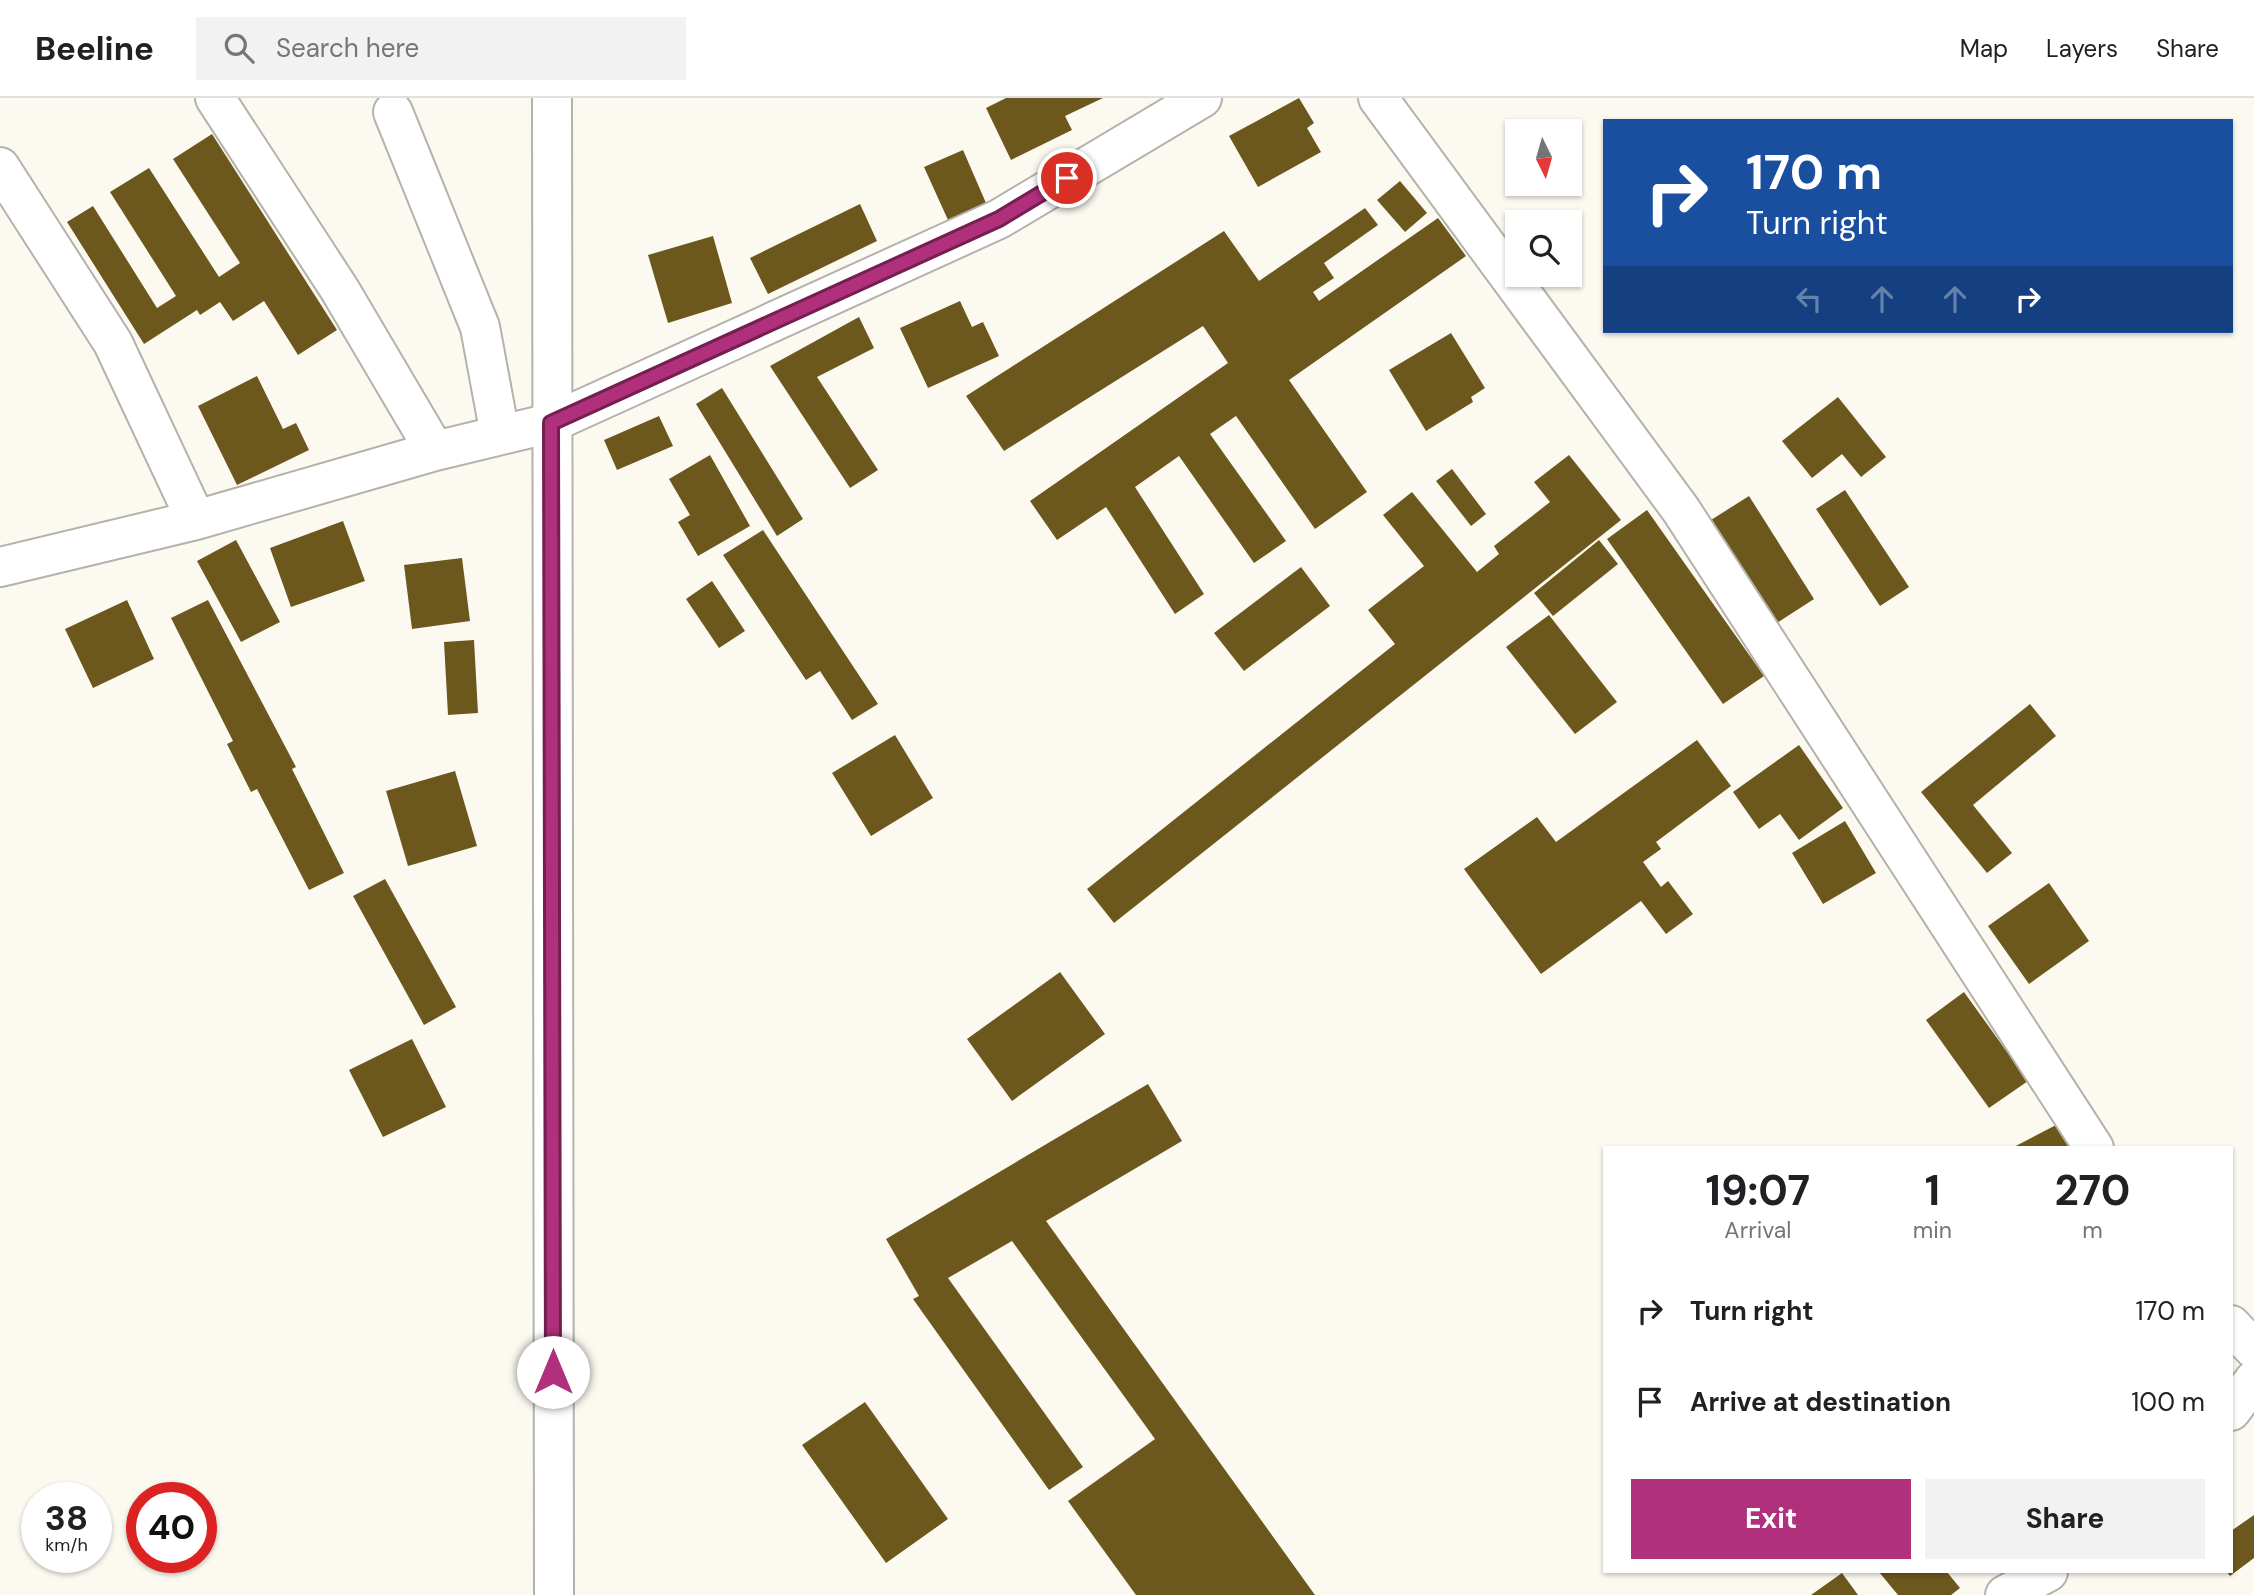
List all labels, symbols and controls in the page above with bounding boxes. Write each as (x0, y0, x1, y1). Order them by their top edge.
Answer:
search box (196, 17, 686, 80)
text: Beeline (35, 27, 154, 70)
icon: search (220, 29, 258, 67)
text: Search here (276, 31, 419, 65)
text: Map (1960, 33, 2008, 64)
text: Layers (2046, 33, 2118, 64)
text: Share (2156, 33, 2219, 64)
north arrow (1505, 119, 1582, 196)
map controls (1505, 119, 1582, 287)
text: 170 m (1746, 140, 1882, 204)
icon: right (1631, 147, 1722, 238)
pin (1037, 148, 1097, 208)
icon: arrive (1048, 159, 1086, 197)
text: Turn right (1746, 202, 1888, 244)
button: search (1505, 210, 1582, 287)
icon: left (1790, 280, 1828, 318)
icon: ahead (1863, 280, 1901, 318)
icon: ahead (1936, 280, 1974, 318)
icon: right (2009, 280, 2047, 318)
text: 19:07 (1706, 1163, 1810, 1218)
text: 1 (1925, 1163, 1940, 1218)
text: 270 (2055, 1163, 2130, 1218)
text: Arrival (1724, 1215, 1791, 1245)
text: min (1913, 1215, 1952, 1245)
text: m (2082, 1215, 2103, 1245)
icon: right (1631, 1292, 1669, 1330)
text: Turn right (1690, 1294, 1814, 1328)
text: 170 m (2136, 1294, 2205, 1328)
position arrow (516, 1335, 590, 1409)
icon: arrive (1631, 1383, 1669, 1421)
text: Arrive at destination (1690, 1385, 1951, 1419)
text: 100 m (2131, 1385, 2205, 1419)
button: Exit (1631, 1479, 1911, 1559)
button: Share (1925, 1479, 2205, 1559)
speed limit sign: 40 (126, 1482, 217, 1573)
text: 38 (45, 1495, 88, 1541)
text: km/h (45, 1533, 88, 1557)

